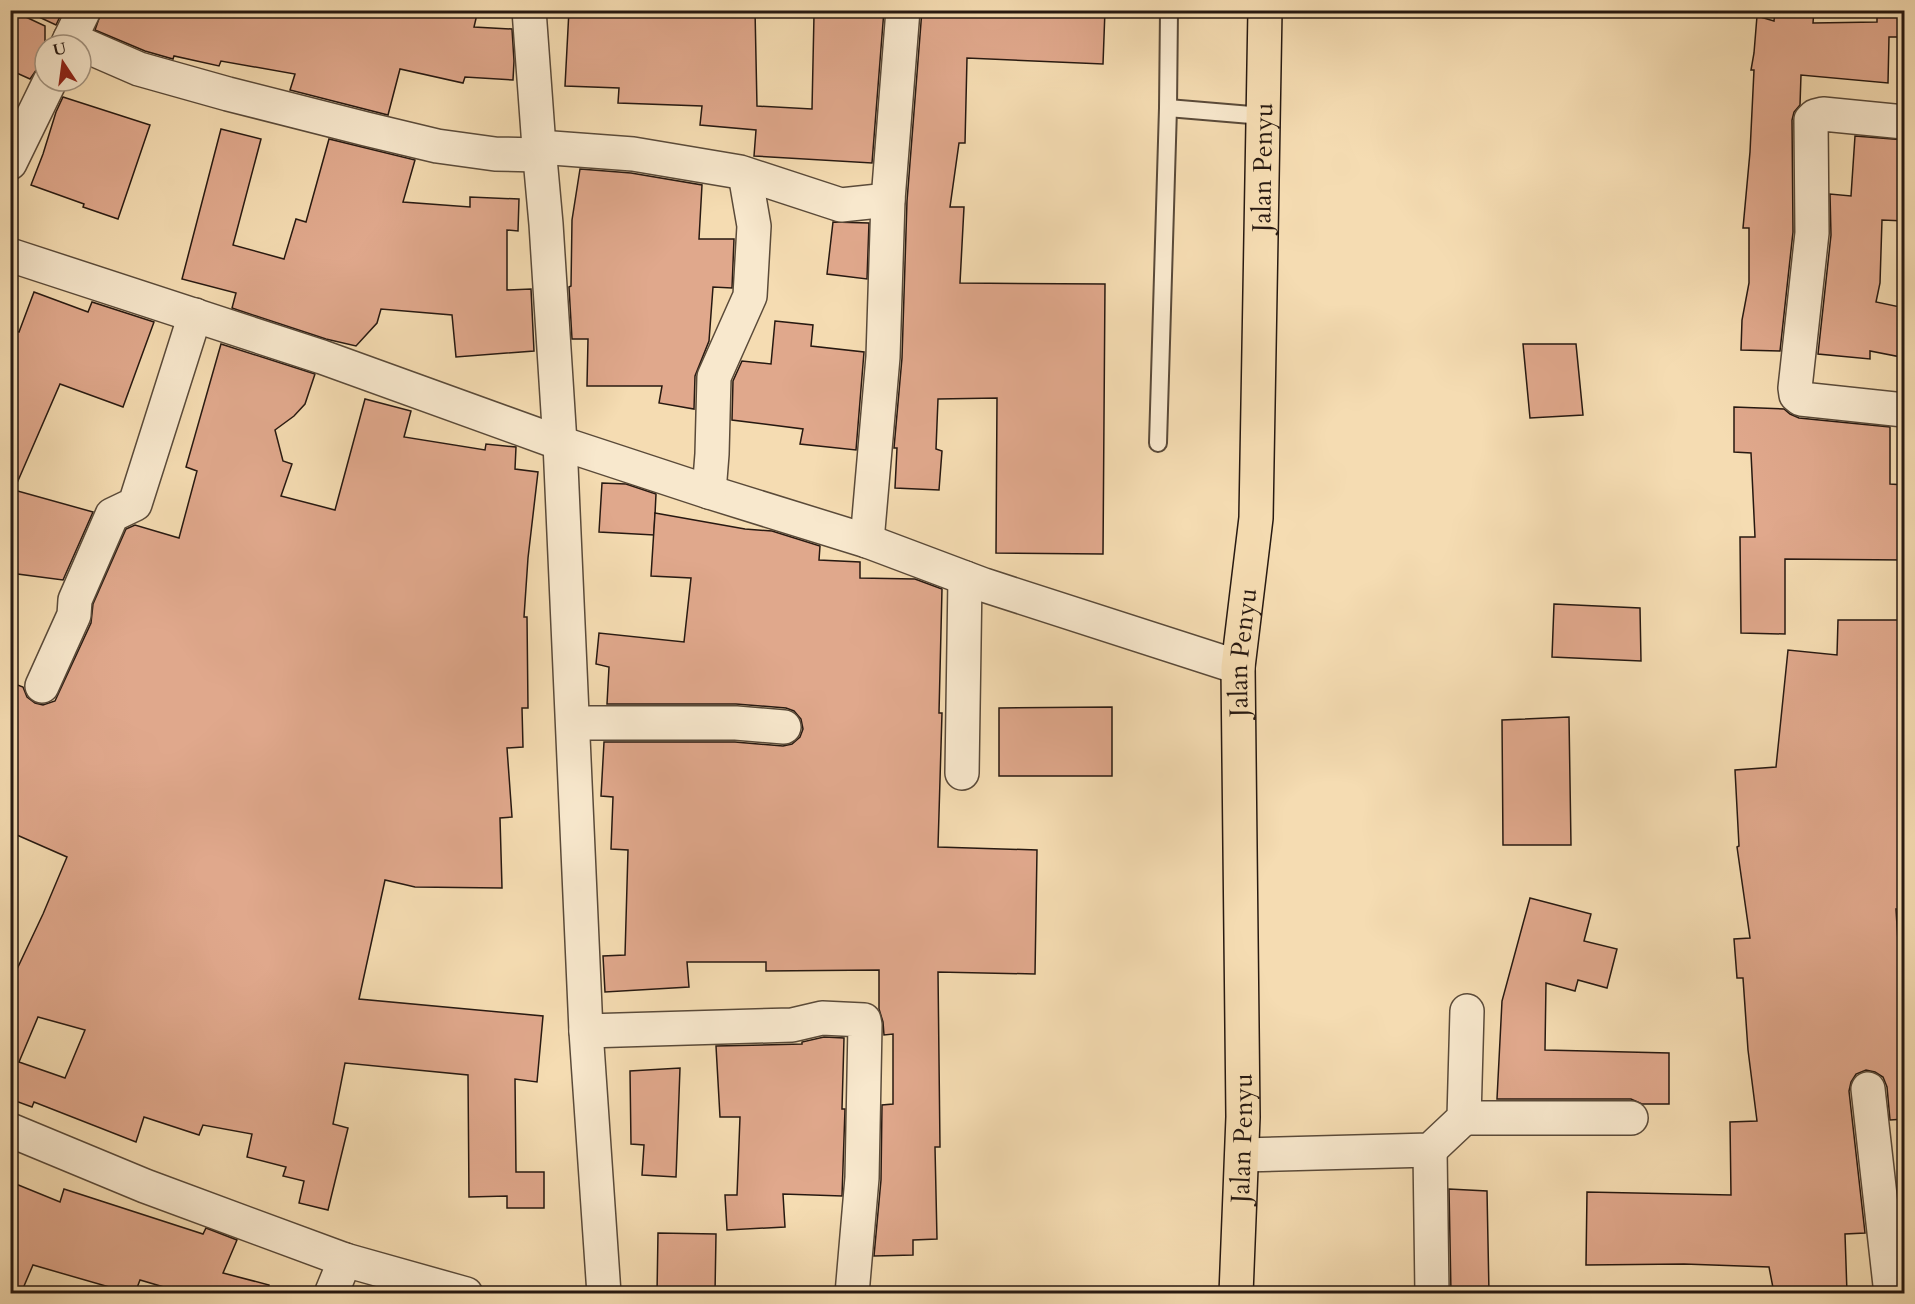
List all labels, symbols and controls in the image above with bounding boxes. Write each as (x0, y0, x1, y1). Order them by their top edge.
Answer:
north arrow (33, 33, 93, 93)
text: U (51, 37, 69, 62)
street label: Jalan Penyu (1243, 102, 1281, 236)
street label: Jalan Penyu (1220, 586, 1265, 721)
street label: Jalan Penyu (1222, 1073, 1261, 1208)

